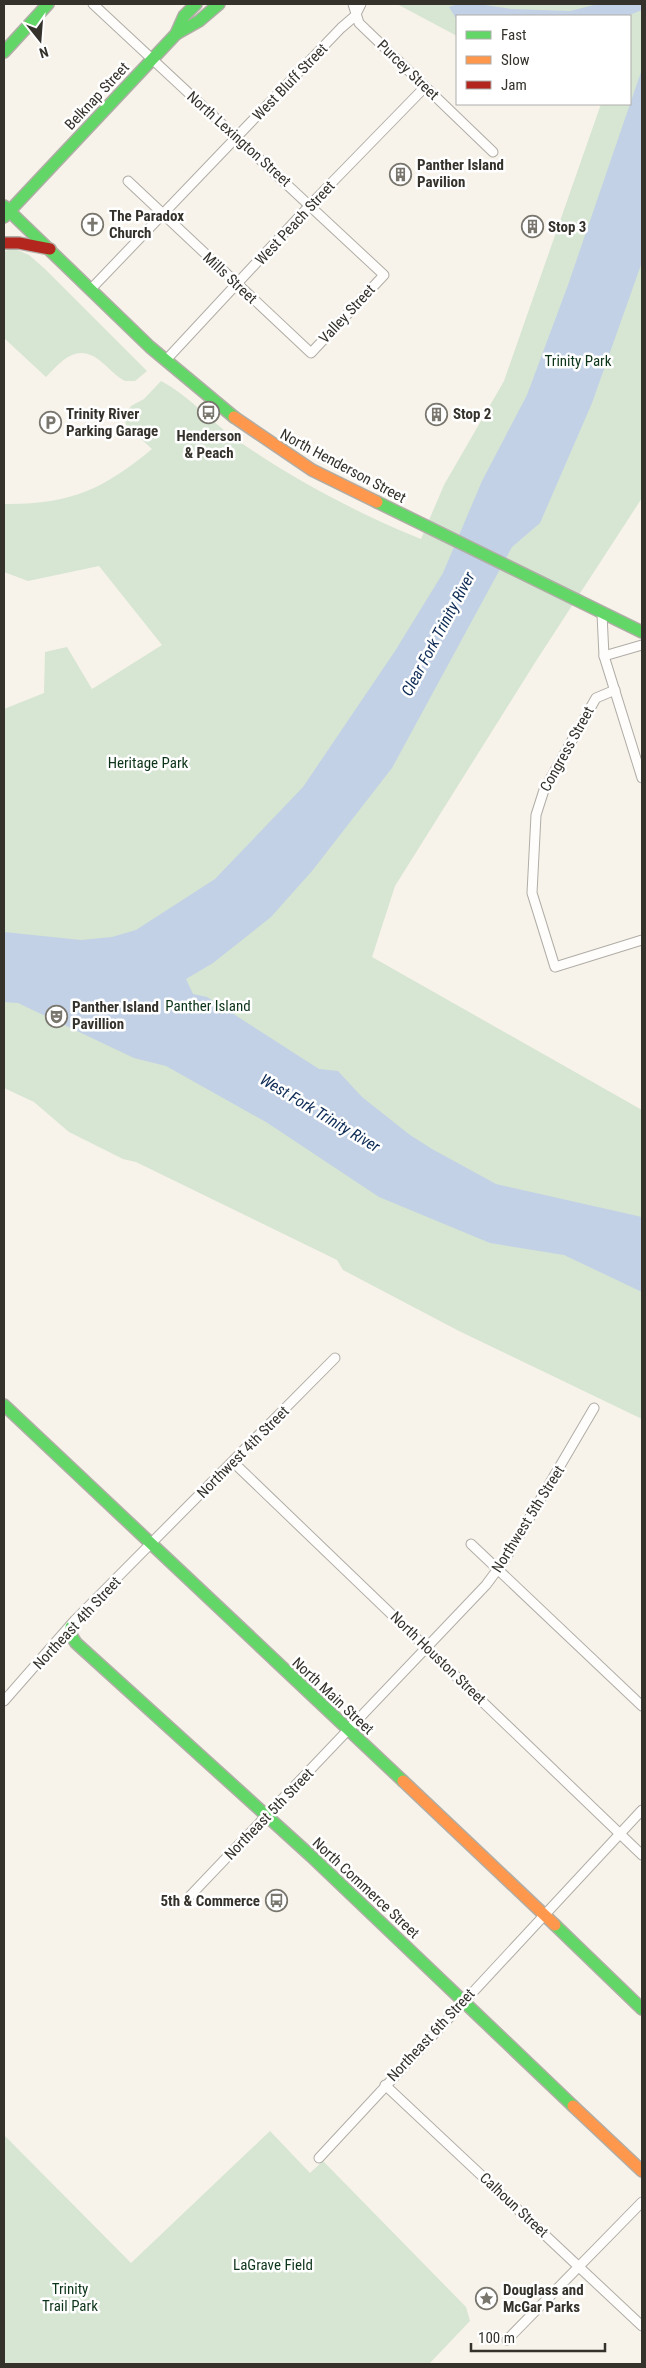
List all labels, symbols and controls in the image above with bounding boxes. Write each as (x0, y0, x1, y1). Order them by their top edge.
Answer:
north arrow (15, 15, 65, 65)
legend (456, 15, 631, 105)
text: Fast (501, 26, 526, 44)
street label: Purcey Street (373, 36, 443, 104)
street label: West Bluff Street (249, 40, 331, 124)
text: N (37, 44, 50, 61)
text: Slow (501, 51, 530, 69)
street label: Belknap Street (61, 58, 133, 134)
text: Jam (501, 76, 527, 94)
street label: North Lexington Street (183, 88, 295, 190)
place label: Panther Island Pavilion (417, 156, 504, 191)
building icon: Panther Island Pavilion (389, 162, 413, 186)
street label: West Peach Street (252, 177, 338, 269)
place label: The Paradox Church (109, 207, 184, 242)
church icon: The Paradox Church (81, 213, 105, 237)
building icon: Stop 3 (520, 215, 544, 239)
place label: Stop 3 (548, 218, 586, 236)
street label: Mills Street (199, 249, 261, 307)
street label: Valley Street (315, 281, 379, 347)
park label: Trinity Park (545, 352, 612, 370)
bus stop icon: Henderson & Peach (197, 401, 221, 425)
building icon: Stop 2 (425, 402, 449, 426)
place label: Trinity River Parking Garage (66, 405, 158, 440)
place label: Stop 2 (453, 405, 491, 423)
parking icon: Trinity River Parking Garage (38, 411, 62, 435)
street label: North Henderson Street (277, 425, 409, 507)
place label: Henderson & Peach (176, 427, 242, 462)
water label: Clear Fork Trinity River (397, 568, 479, 699)
street label: Congress Street (536, 703, 598, 795)
park label: Heritage Park (108, 754, 189, 772)
park label: Panther Island (165, 997, 251, 1015)
place label: Panther Island Pavillion (72, 998, 159, 1033)
theatre icon: Panther Island Pavillion (44, 1004, 68, 1028)
water label: West Fork Trinity River (257, 1070, 384, 1157)
street label: Northwest 4th Street (193, 1402, 293, 1502)
street label: Northwest 5th Street (488, 1462, 568, 1576)
street label: Northeast 4th Street (29, 1573, 125, 1673)
street label: North Houston Street (387, 1608, 489, 1708)
street label: North Main Street (289, 1654, 377, 1738)
street label: Northeast 5th Street (221, 1765, 317, 1863)
street label: North Commerce Street (309, 1834, 423, 1942)
bus stop icon: 5th & Commerce (264, 1889, 288, 1913)
place label: 5th & Commerce (161, 1892, 260, 1910)
street label: Northeast 6th Street (383, 1985, 479, 2085)
street label: Calhoun Street (476, 2169, 552, 2241)
park label: LaGrave Field (233, 2256, 313, 2274)
park label: Trinity Trail Park (42, 2280, 98, 2315)
place label: Douglass and McGar Parks (503, 2281, 584, 2316)
place icon: Douglass and McGar Parks (475, 2287, 499, 2311)
scale bar (471, 2320, 605, 2352)
text: 100 m (478, 2329, 515, 2347)

